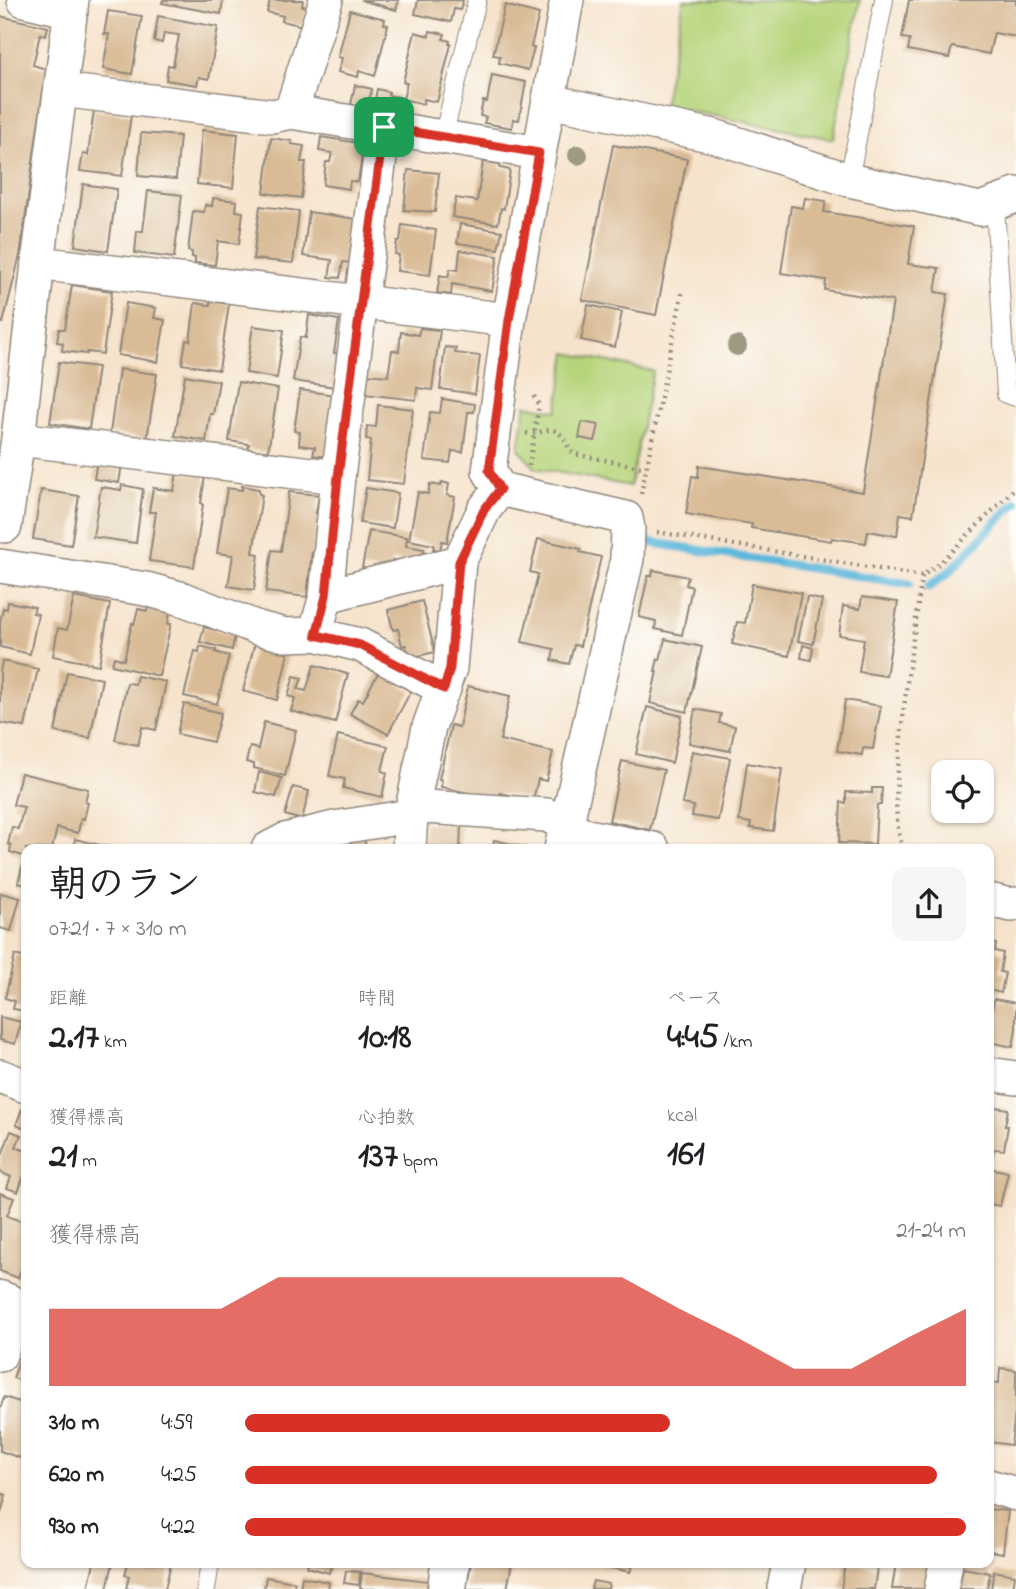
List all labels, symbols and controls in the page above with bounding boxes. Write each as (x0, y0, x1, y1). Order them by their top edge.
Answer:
pin (354, 97, 414, 157)
icon: arrive (365, 108, 403, 146)
map controls (931, 760, 994, 823)
button: locate (931, 760, 994, 823)
text: 朝のラン (49, 859, 201, 915)
button: share (892, 867, 966, 941)
text: 07:21 · 7 × 310 m (49, 913, 187, 946)
text: 距離 (49, 986, 87, 1013)
text: 時間 (358, 986, 396, 1013)
text: ペース (667, 986, 723, 1013)
text: 2.17 (49, 1013, 99, 1064)
text: 10:18 (358, 1013, 411, 1064)
text: 4:45 (667, 1013, 719, 1064)
text: km (99, 1029, 127, 1056)
text: /km (719, 1029, 753, 1056)
text: kcal (667, 1103, 697, 1130)
text: 獲得標高 (49, 1105, 125, 1132)
text: 心拍数 (358, 1105, 415, 1132)
text: 161 (667, 1130, 705, 1181)
text: 21 (49, 1132, 78, 1183)
text: 137 (358, 1132, 398, 1183)
text: m (78, 1148, 97, 1175)
text: bpm (398, 1148, 438, 1175)
text: 21–24 m (896, 1215, 966, 1248)
text: 獲得標高 (49, 1220, 141, 1253)
text: 310 m (49, 1407, 99, 1440)
text: 4:59 (161, 1407, 193, 1440)
text: 620 m (49, 1459, 104, 1492)
text: 4:25 (161, 1459, 197, 1492)
text: 930 m (49, 1511, 99, 1544)
text: 4:22 (161, 1511, 195, 1544)

